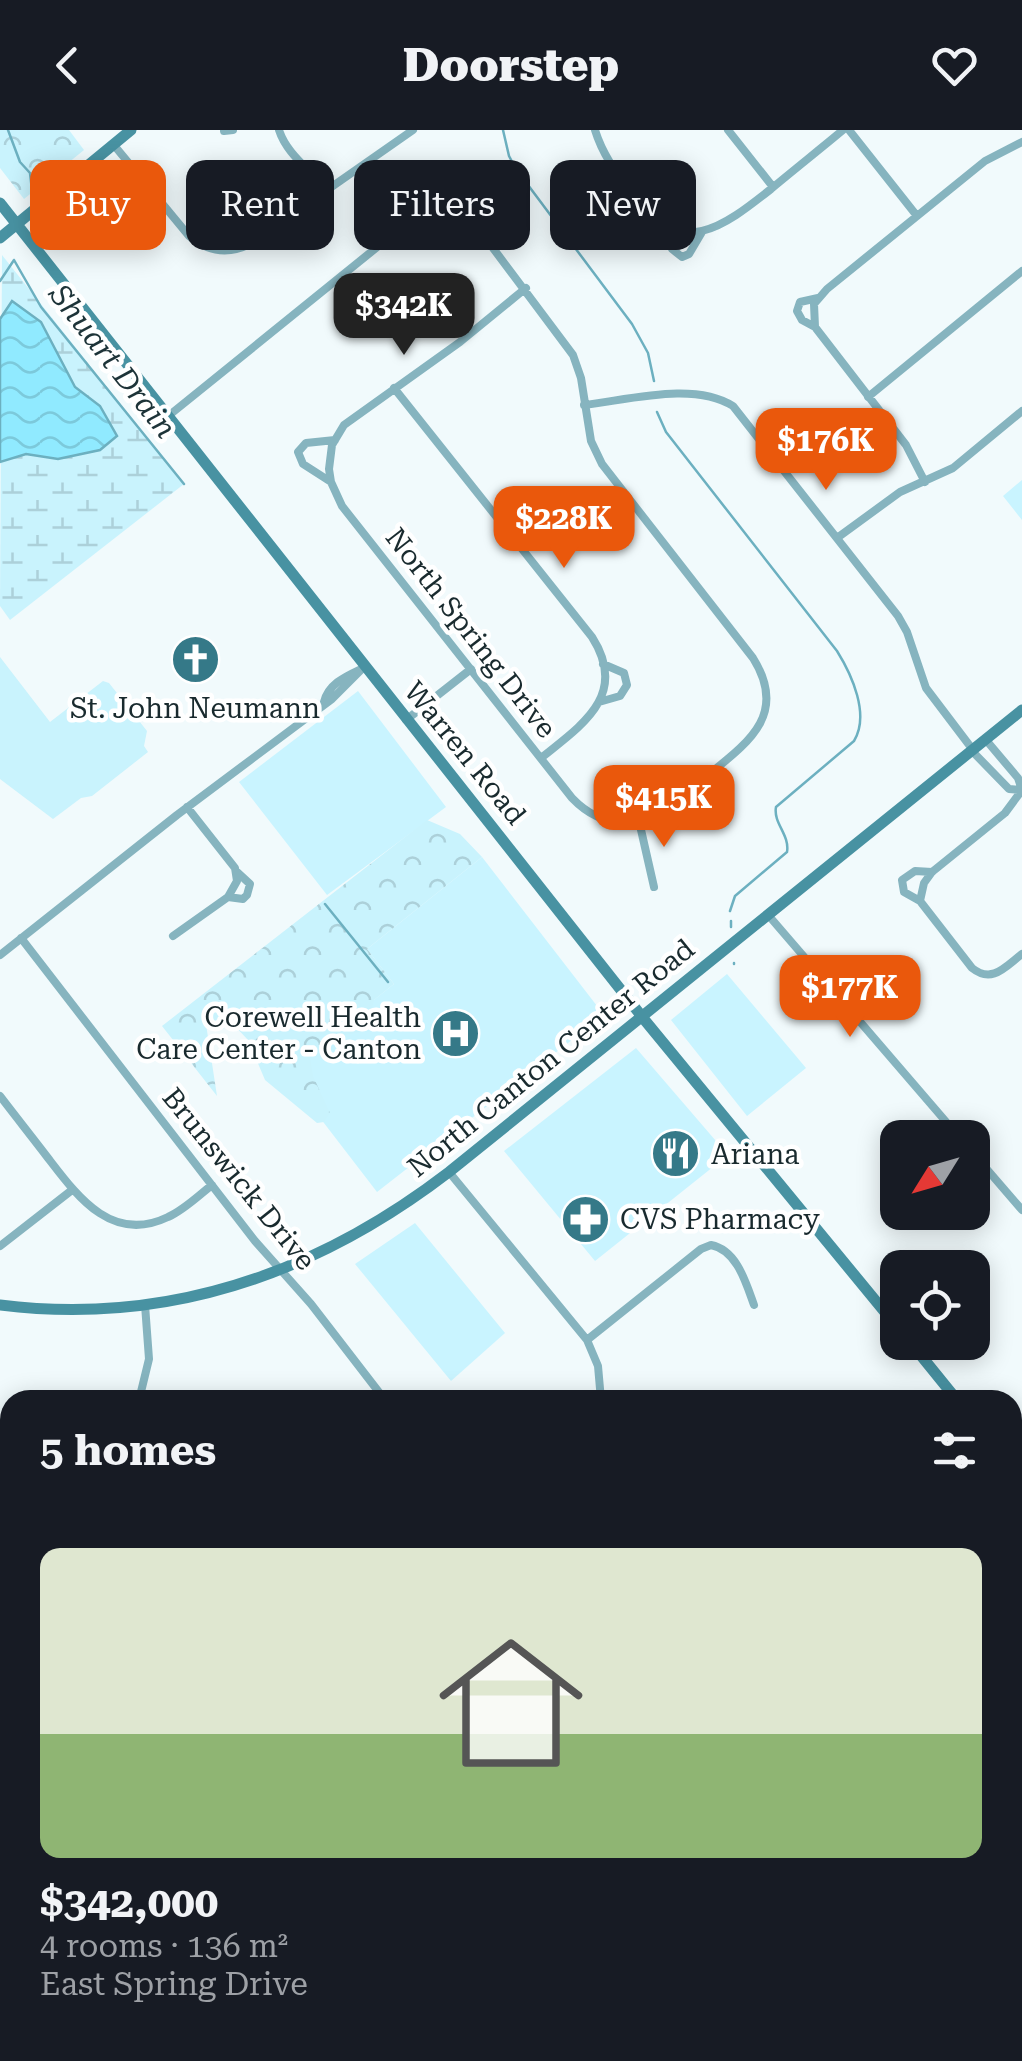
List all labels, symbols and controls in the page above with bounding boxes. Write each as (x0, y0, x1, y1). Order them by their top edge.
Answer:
icon: back (40, 38, 95, 93)
icon: heart (927, 38, 982, 93)
text: Doorstep (403, 39, 619, 92)
chip: Buy (30, 160, 166, 250)
chip: Rent (186, 160, 334, 250)
chip: Filters (354, 160, 530, 250)
chip: New (550, 160, 696, 250)
pin: $342K (334, 273, 474, 358)
water label: Shuart Drain (42, 276, 184, 445)
text: $342K (356, 286, 452, 324)
pin: $176K (756, 408, 896, 493)
text: $176K (778, 421, 874, 459)
pin: $228K (494, 486, 634, 571)
text: $228K (516, 499, 612, 537)
street label: North Spring Drive (379, 521, 563, 745)
church icon: St. John Neumann (169, 634, 221, 686)
street label: Warren Road (397, 675, 533, 831)
place label: St. John Neumann (70, 692, 320, 725)
pin: $415K (594, 765, 734, 850)
text: $415K (616, 778, 712, 816)
street label: North Canton Center Road (401, 932, 701, 1184)
pin: $177K (780, 955, 920, 1040)
text: $177K (802, 968, 898, 1006)
place label: Corewell Health Care Center - Canton (136, 1001, 421, 1066)
hospital icon: Corewell Health Care Center - Canton (430, 1007, 482, 1059)
street label: Brunswick Drive (155, 1081, 323, 1277)
north arrow (880, 1120, 990, 1230)
map controls (880, 1120, 990, 1360)
restaurant icon: Ariana (650, 1128, 702, 1180)
place label: Ariana (711, 1138, 799, 1171)
pharmacy icon: CVS Pharmacy (559, 1193, 611, 1245)
place label: CVS Pharmacy (620, 1203, 820, 1236)
button: locate (880, 1250, 990, 1360)
icon: filters (927, 1423, 982, 1478)
text: 5 homes (40, 1426, 216, 1475)
icon: home (421, 1613, 601, 1793)
text: $342,000 (40, 1878, 218, 1927)
text: 4 rooms · 136 m² (40, 1927, 288, 1965)
text: East Spring Drive (40, 1965, 308, 2003)

